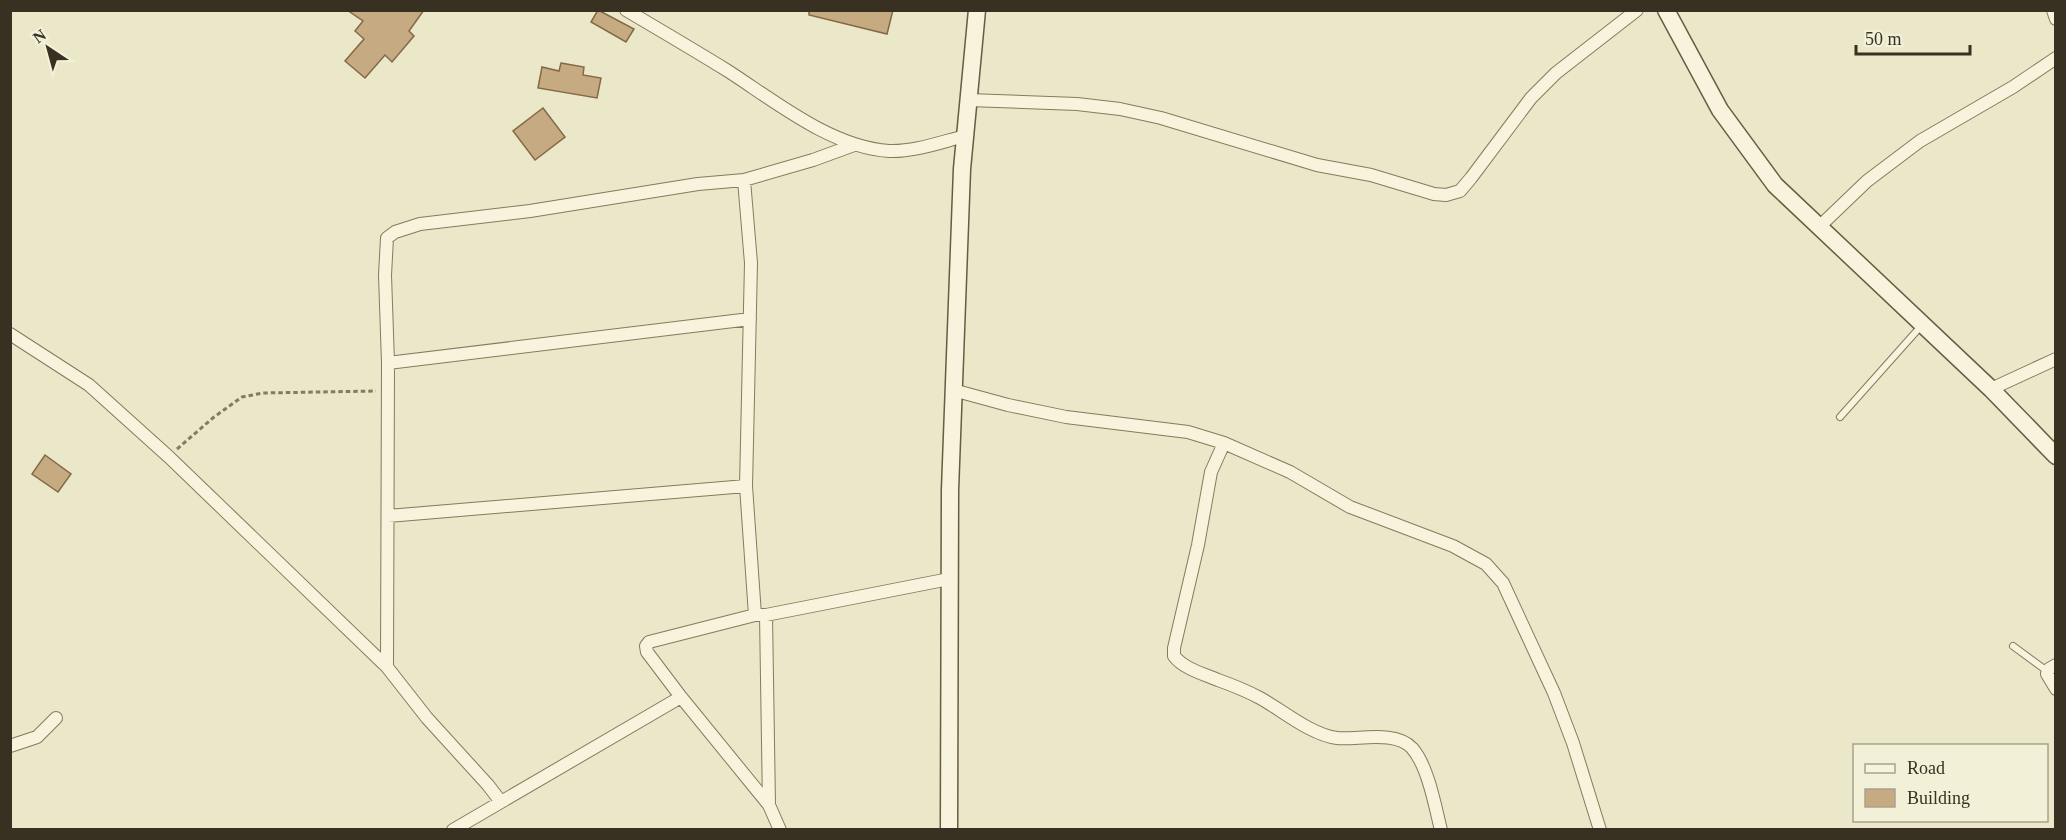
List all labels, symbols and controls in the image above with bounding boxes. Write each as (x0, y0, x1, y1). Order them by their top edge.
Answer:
north arrow (18, 18, 78, 78)
scale bar (1856, 18, 1970, 56)
text: N (30, 26, 50, 47)
text: 50 m (1865, 29, 1902, 49)
legend (1853, 744, 2048, 822)
text: Road (1907, 758, 1945, 778)
text: Building (1907, 788, 1970, 808)

